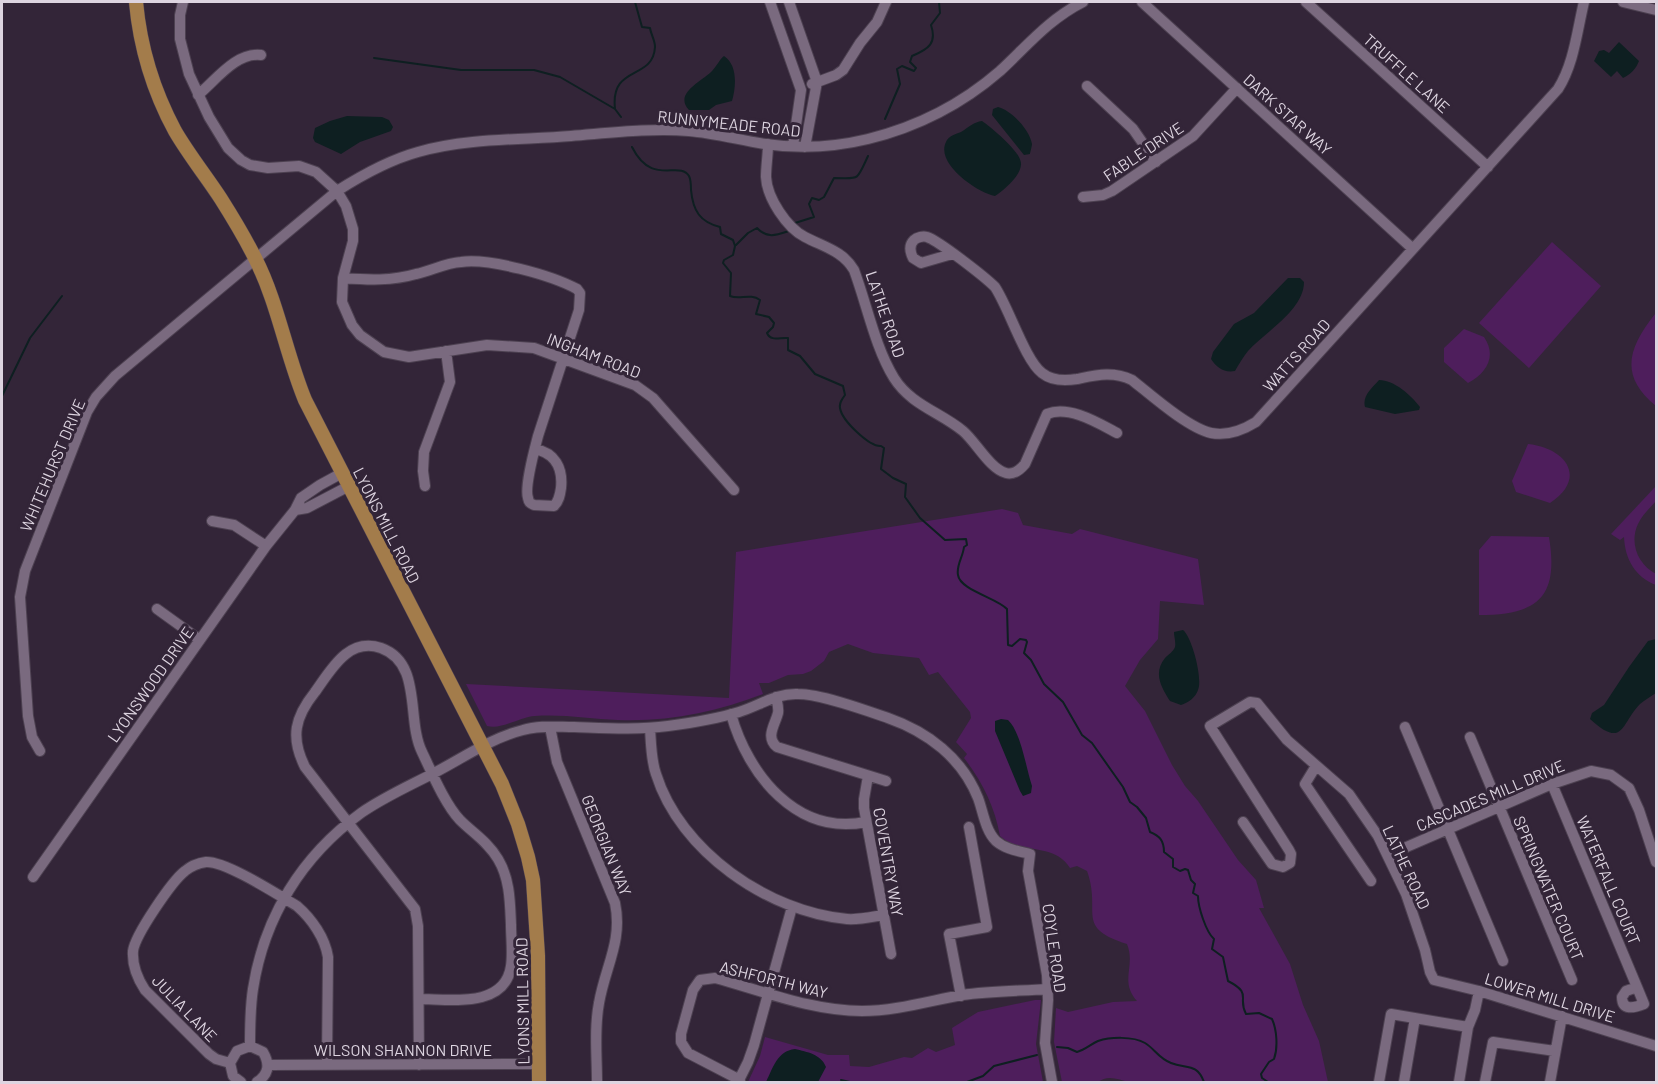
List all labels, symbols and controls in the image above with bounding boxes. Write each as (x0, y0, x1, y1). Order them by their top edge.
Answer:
street label: TRUFFLE LANE (1360, 29, 1454, 117)
street label: DARK STAR WAY (1240, 69, 1336, 159)
street label: RUNNYMEADE ROAD (657, 106, 801, 140)
street label: FABLE DRIVE (1099, 117, 1187, 185)
street label: LATHE ROAD (862, 268, 910, 360)
street label: WATTS ROAD (1258, 315, 1334, 395)
street label: INGHAM ROAD (544, 328, 644, 382)
street label: WHITEHURST DRIVE (15, 396, 89, 534)
street label: LYONS MILL ROAD (350, 464, 424, 586)
street label: LYONSWOOD DRIVE (103, 623, 197, 745)
street label: CASCADES MILL DRIVE (1413, 755, 1567, 835)
street label: GEORGIAN WAY (578, 792, 636, 898)
street label: COVENTRY WAY (870, 806, 908, 918)
street label: SPRINGWATER COURT (1510, 813, 1588, 963)
street label: WATERFALL COURT (1573, 813, 1645, 947)
street label: LATHE ROAD (1379, 822, 1435, 912)
street label: COYLE ROAD (1039, 902, 1071, 994)
street label: LYONS MILL ROAD (511, 937, 533, 1065)
street label: ASHFORTH WAY (718, 956, 830, 1002)
street label: LOWER MILL DRIVE (1483, 968, 1617, 1026)
street label: JULIA LANE (148, 971, 222, 1045)
street label: WILSON SHANNON DRIVE (314, 1040, 492, 1059)

